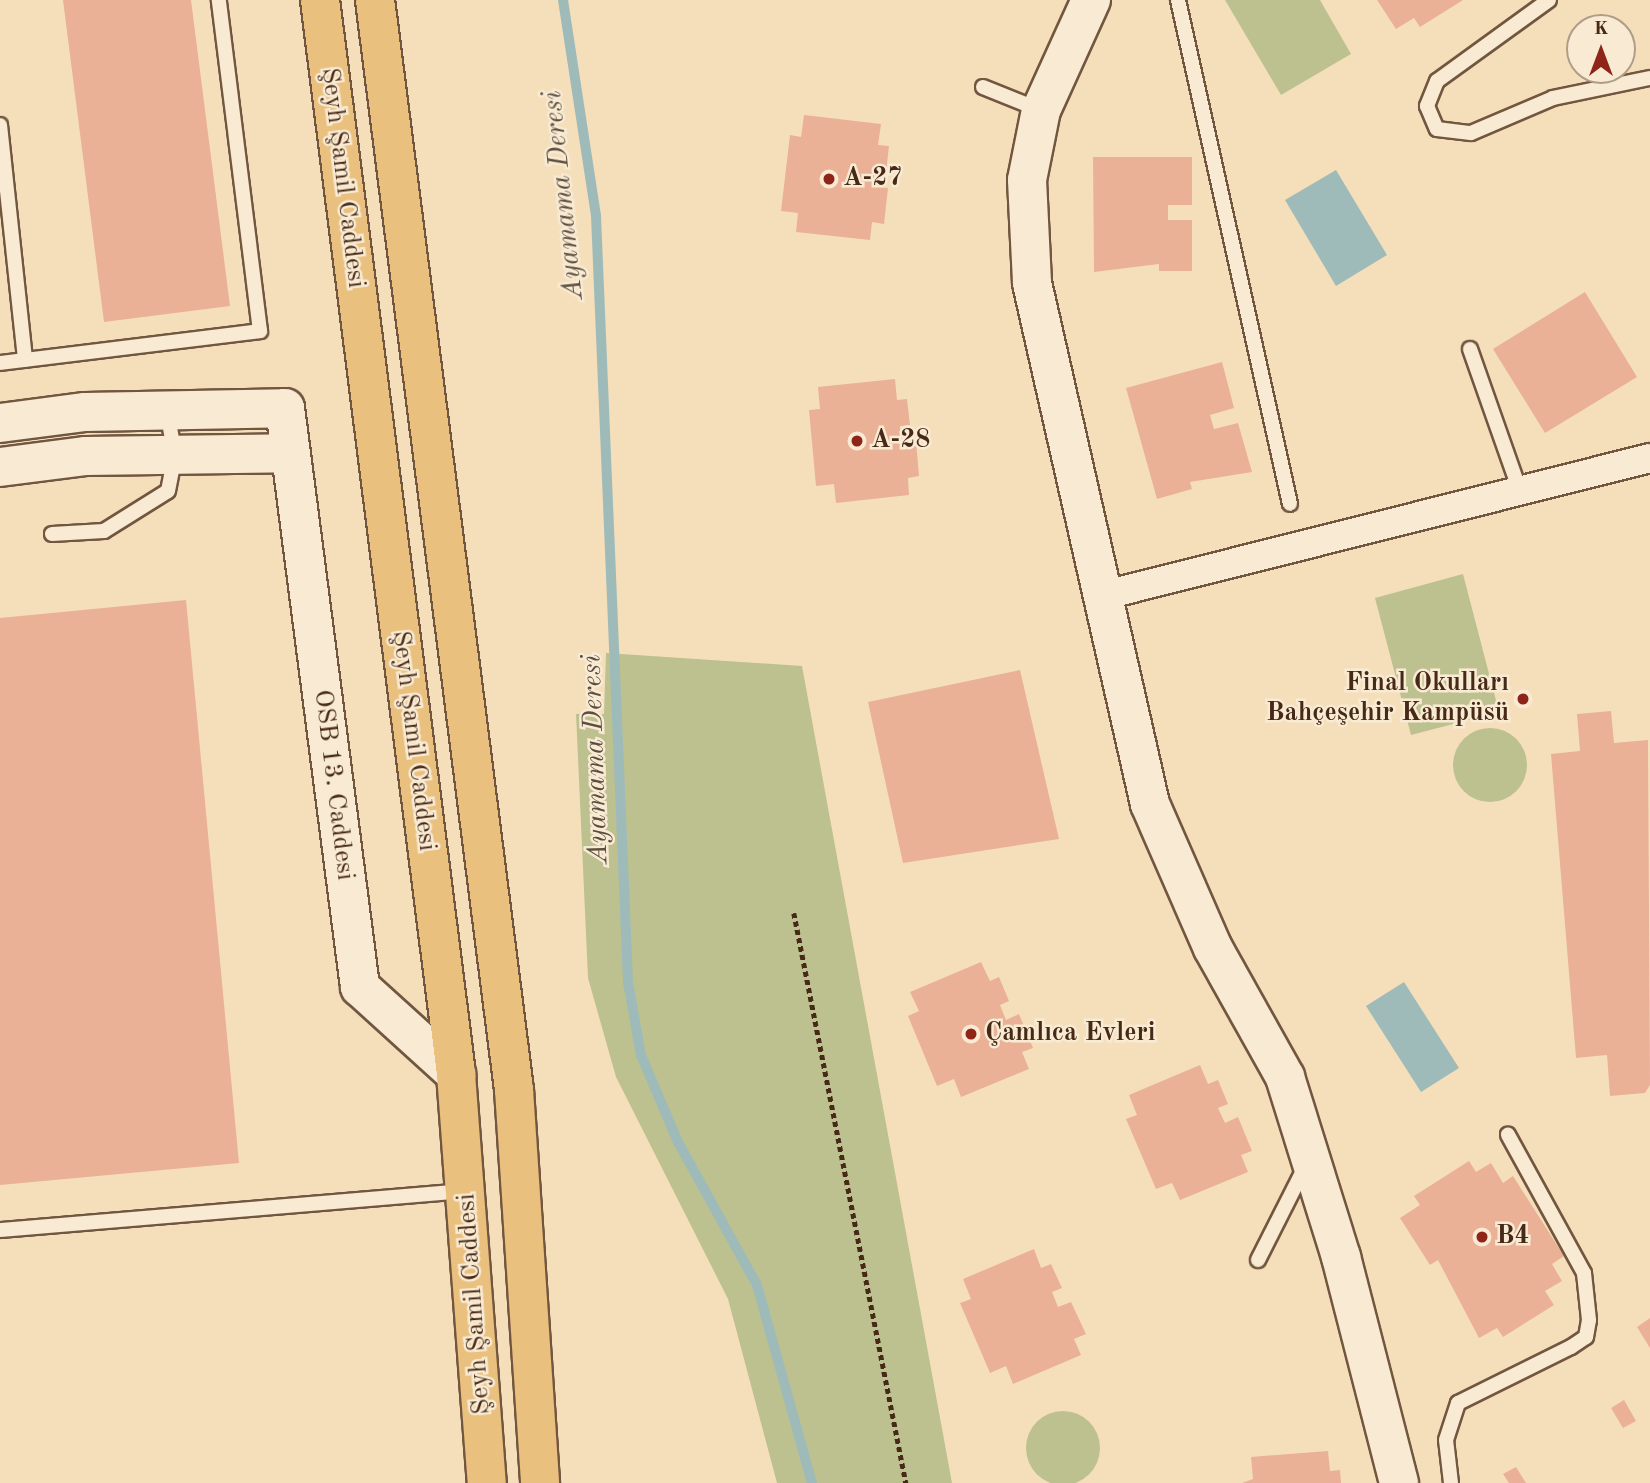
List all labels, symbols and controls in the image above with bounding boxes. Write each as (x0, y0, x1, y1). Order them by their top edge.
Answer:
north arrow (1566, 14, 1636, 84)
text: K (1594, 20, 1608, 39)
street label: Şeyh Şamil Caddesi (313, 66, 371, 290)
water label: Ayamama Deresi (536, 89, 592, 301)
place label: A-27 (843, 163, 902, 195)
marker: A-27 (821, 171, 837, 187)
place label: A-28 (871, 425, 930, 457)
marker: A-28 (849, 433, 865, 449)
street label: Şeyh Şamil Caddesi (384, 629, 442, 853)
water label: Ayamama Deresi (576, 654, 616, 864)
place label: Final Okulları Bahçeşehir Kampüsü (1266, 668, 1509, 730)
street label: OSB 13. Caddesi (306, 688, 360, 882)
marker: Final Okulları Bahçeşehir Kampüsü (1515, 691, 1531, 707)
place label: Çamlıca Evleri (985, 1018, 1156, 1050)
marker: Çamlıca Evleri (963, 1026, 979, 1042)
street label: Şeyh Şamil Caddesi (452, 1192, 498, 1416)
place label: B4 (1496, 1221, 1530, 1253)
marker: B4 (1474, 1229, 1490, 1245)

